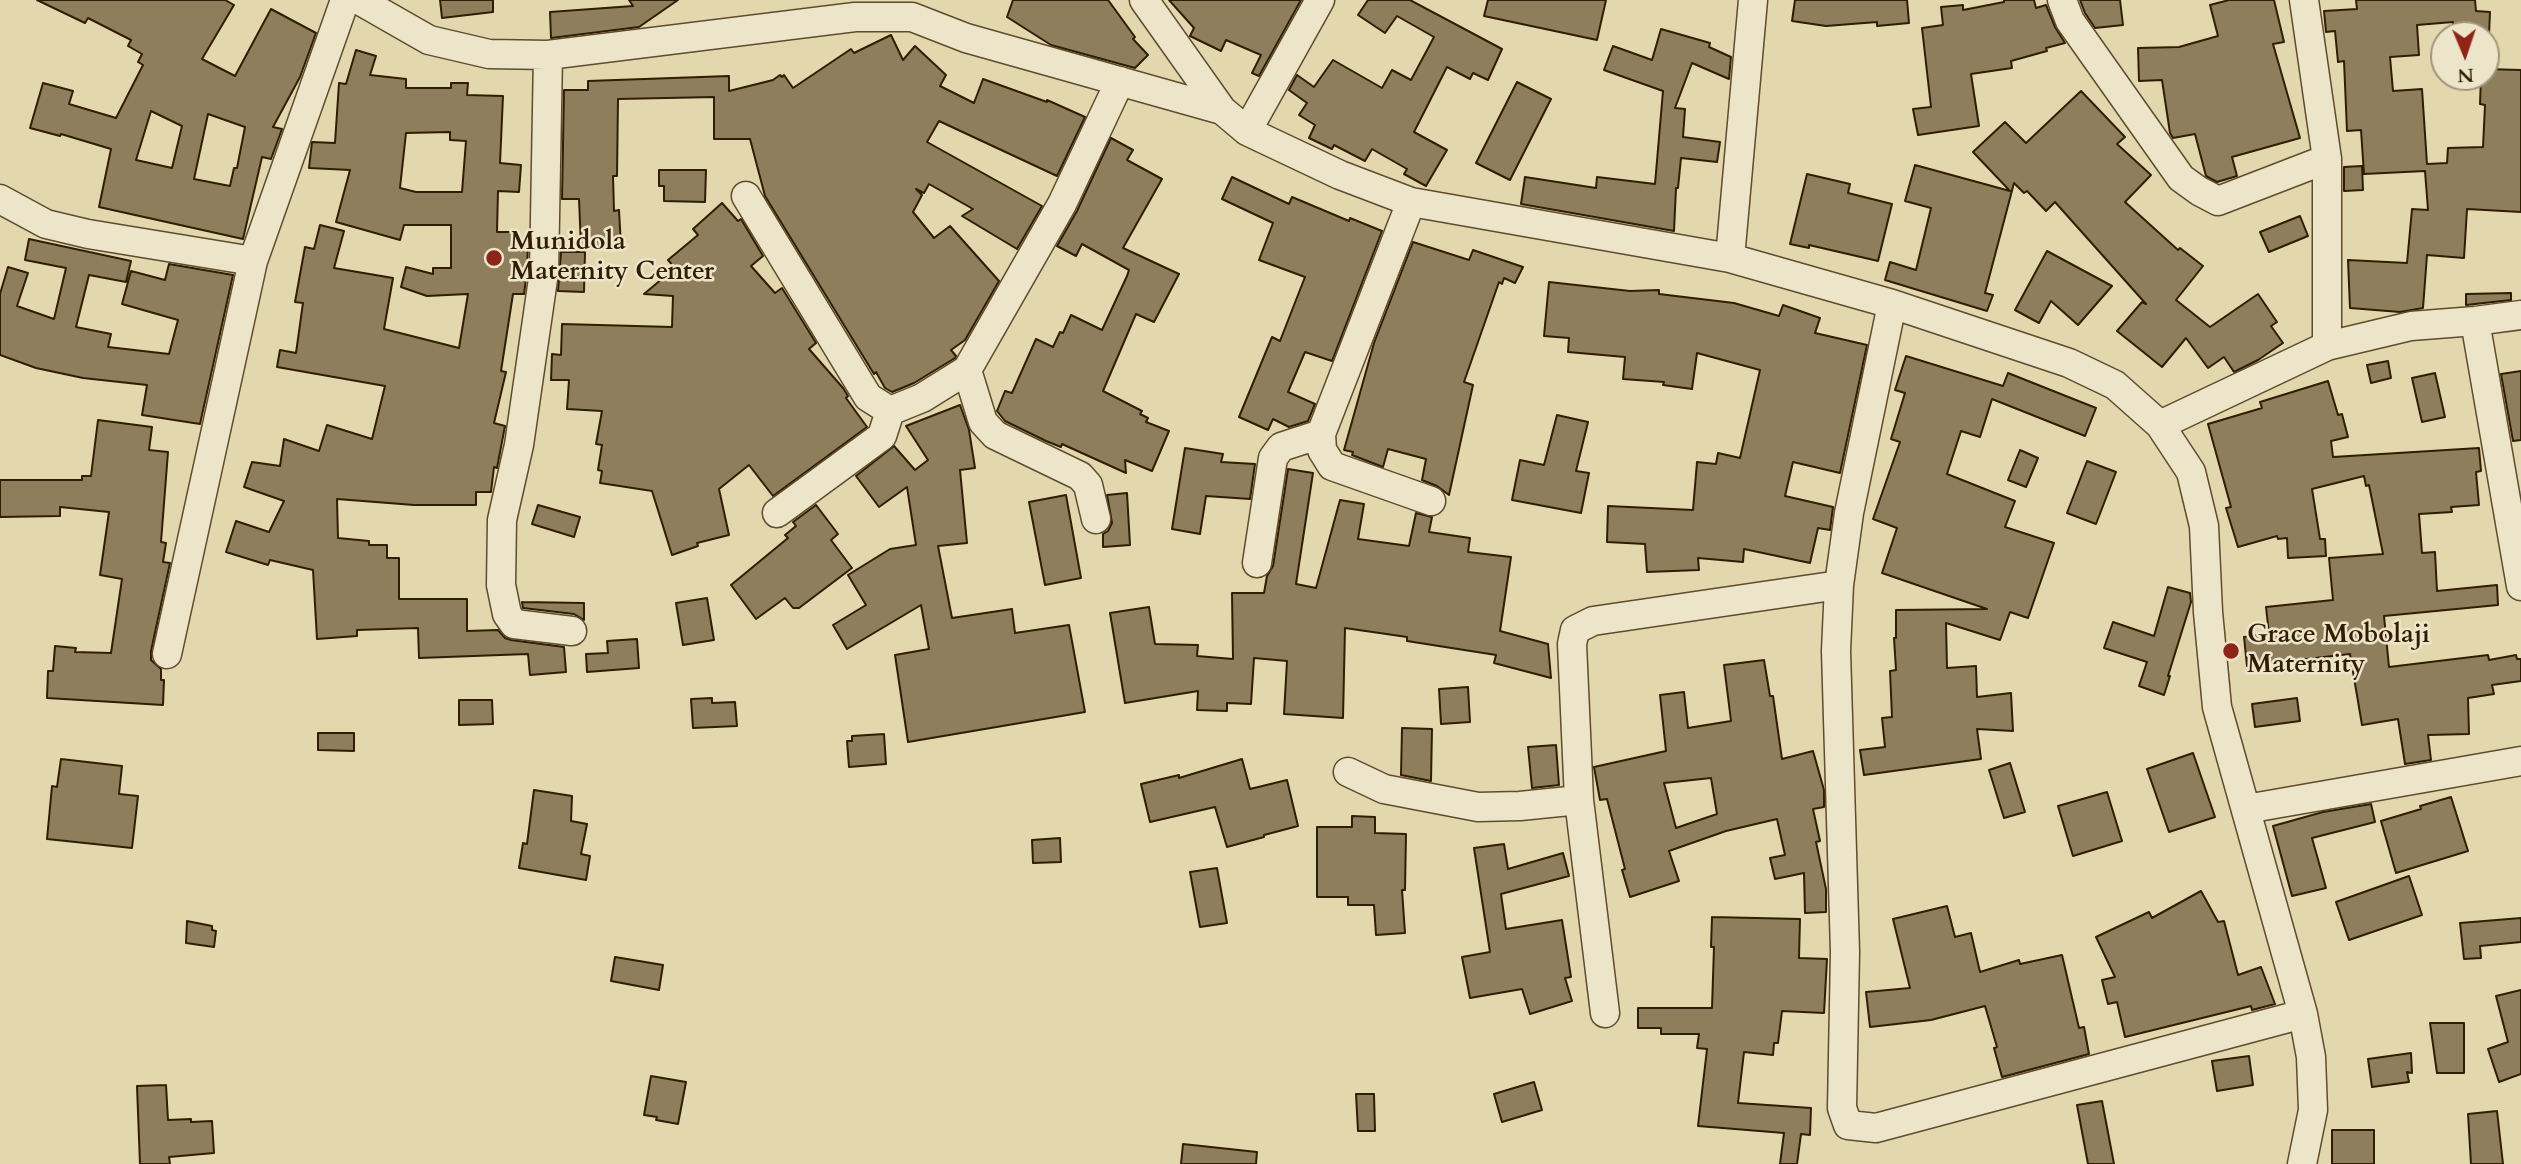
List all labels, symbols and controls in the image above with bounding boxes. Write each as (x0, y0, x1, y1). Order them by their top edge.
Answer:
north arrow (2430, 21, 2500, 91)
text: N (2457, 62, 2474, 88)
place label: Munidola Maternity Center (510, 227, 714, 288)
marker: Munidola Maternity Center (484, 248, 504, 268)
place label: Grace Mobolaji Maternity (2247, 620, 2430, 682)
marker: Grace Mobolaji Maternity (2221, 641, 2241, 661)

